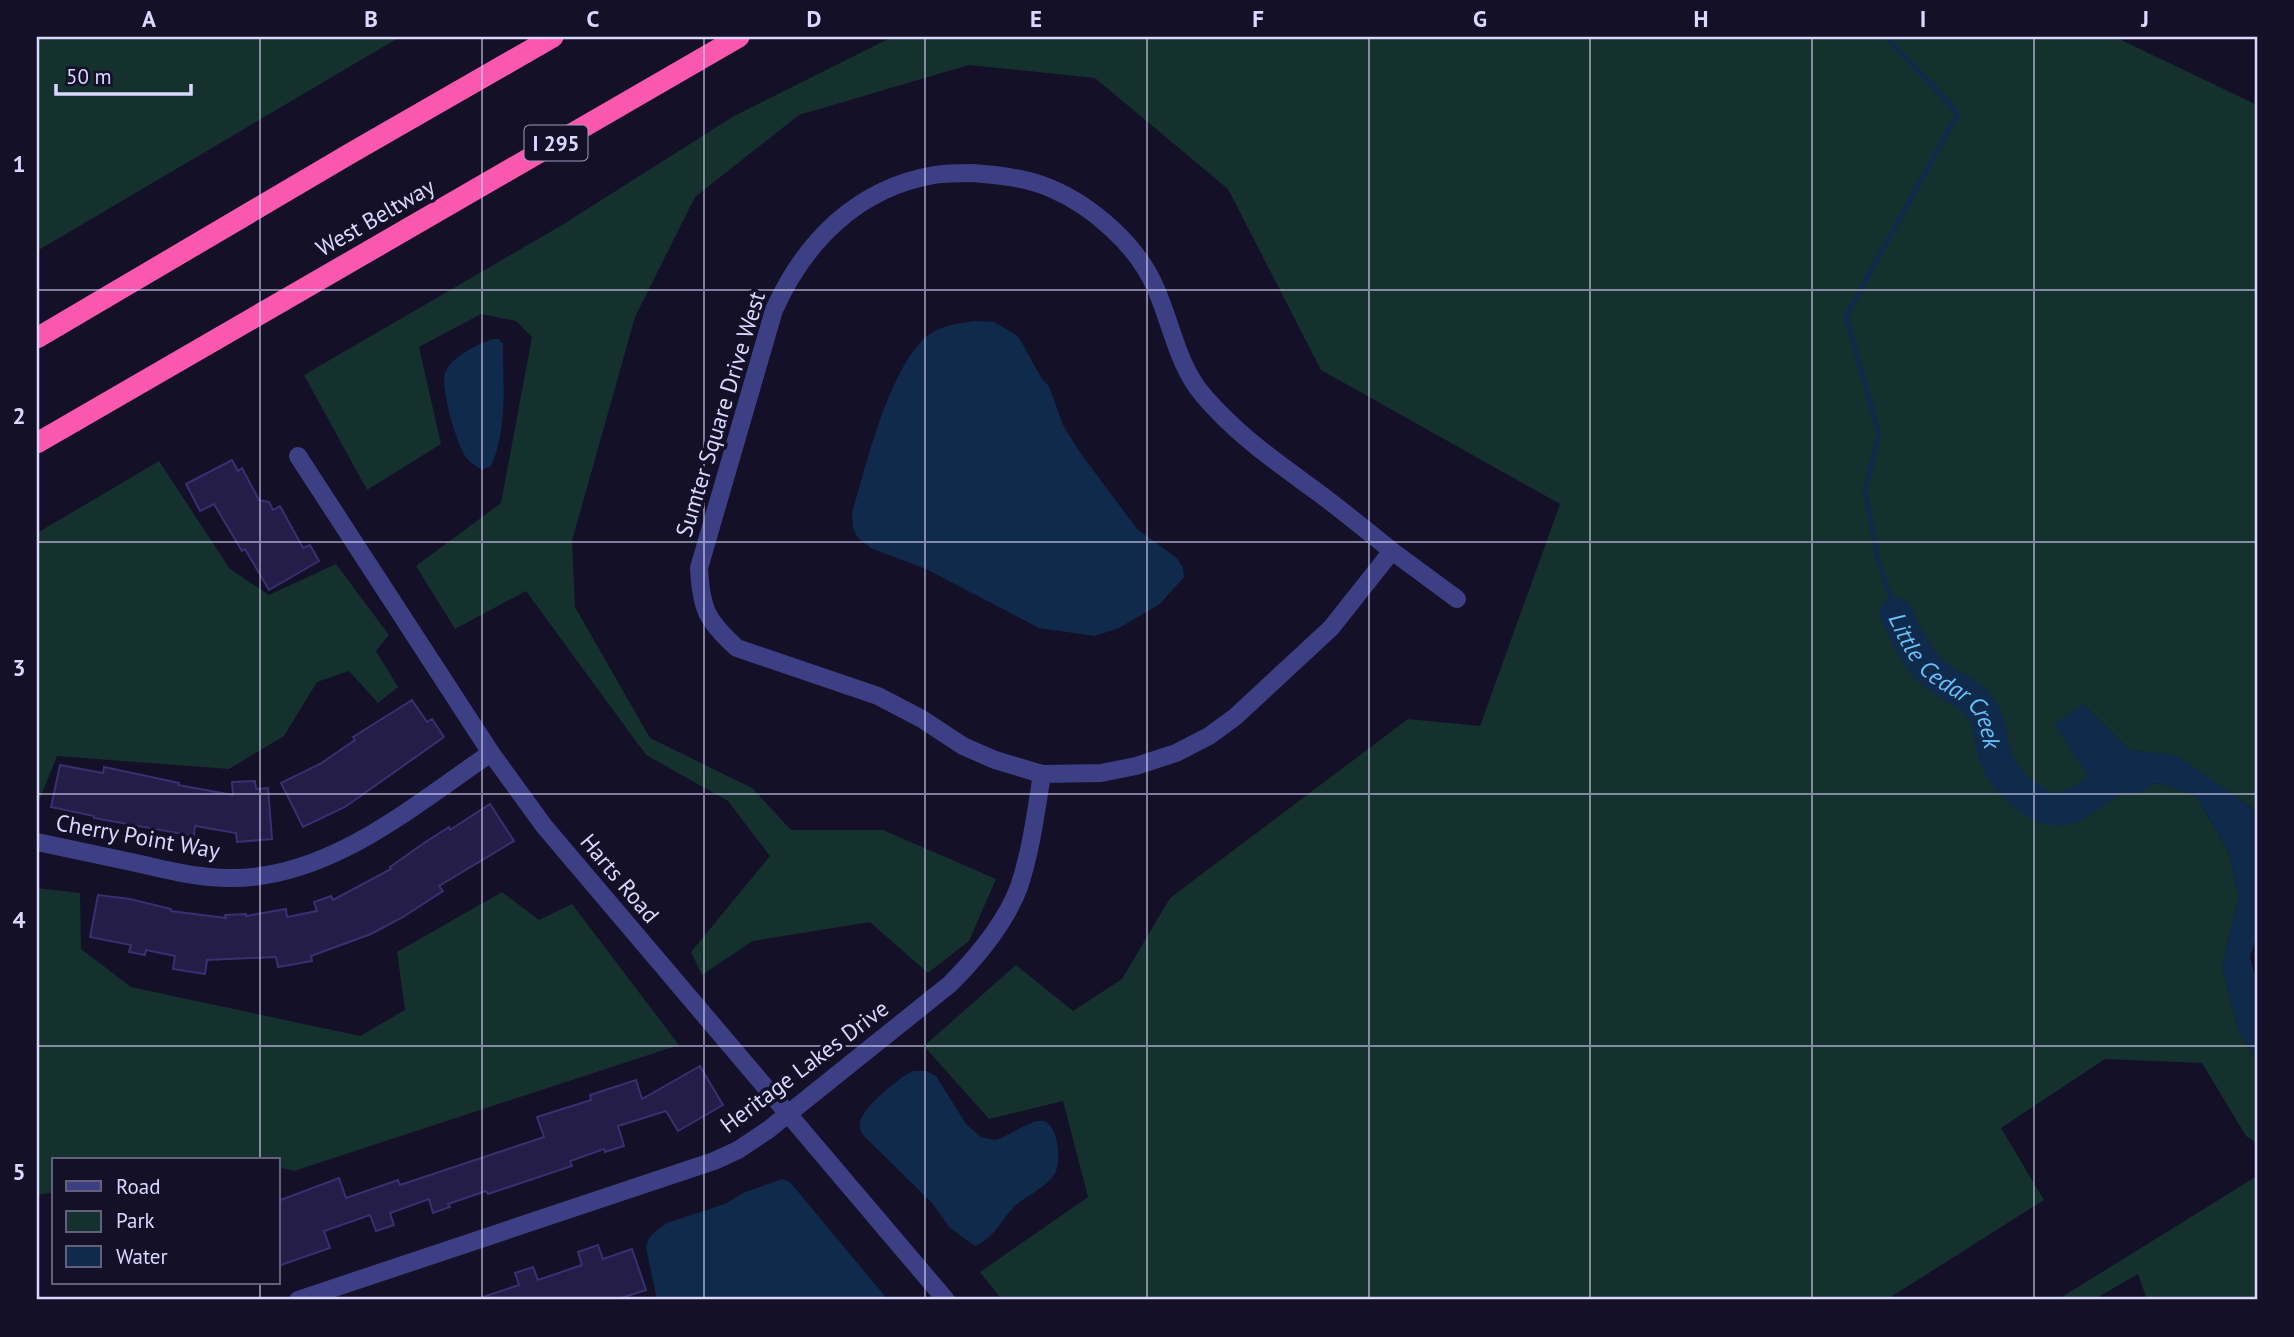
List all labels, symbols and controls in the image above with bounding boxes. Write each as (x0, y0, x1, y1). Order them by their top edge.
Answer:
text: A (142, 4, 156, 33)
text: B (364, 4, 378, 33)
text: C (587, 4, 600, 33)
text: D (807, 4, 821, 33)
text: E (1030, 4, 1042, 33)
text: F (1252, 4, 1264, 33)
text: G (1473, 4, 1487, 33)
text: H (1694, 4, 1708, 33)
text: I (1920, 4, 1926, 33)
text: J (2140, 4, 2149, 33)
scale bar (56, 52, 191, 96)
text: 50 m (66, 63, 112, 90)
road number: I 295 (524, 125, 588, 160)
text: 1 (12, 149, 26, 178)
street label: West Beltway (311, 171, 440, 263)
street label: Sumter Square Drive West (669, 288, 771, 540)
text: 2 (12, 401, 26, 430)
water label: Little Cedar Creek (1882, 607, 2009, 752)
text: 3 (12, 653, 26, 682)
street label: Cherry Point Way (54, 807, 222, 865)
street label: Harts Road (574, 827, 666, 929)
text: 4 (12, 905, 26, 934)
street label: Heritage Lakes Drive (714, 993, 894, 1139)
text: 5 (12, 1157, 26, 1186)
legend (52, 1158, 280, 1284)
text: Road (116, 1173, 160, 1200)
text: Park (116, 1207, 155, 1234)
text: Water (116, 1243, 168, 1270)

